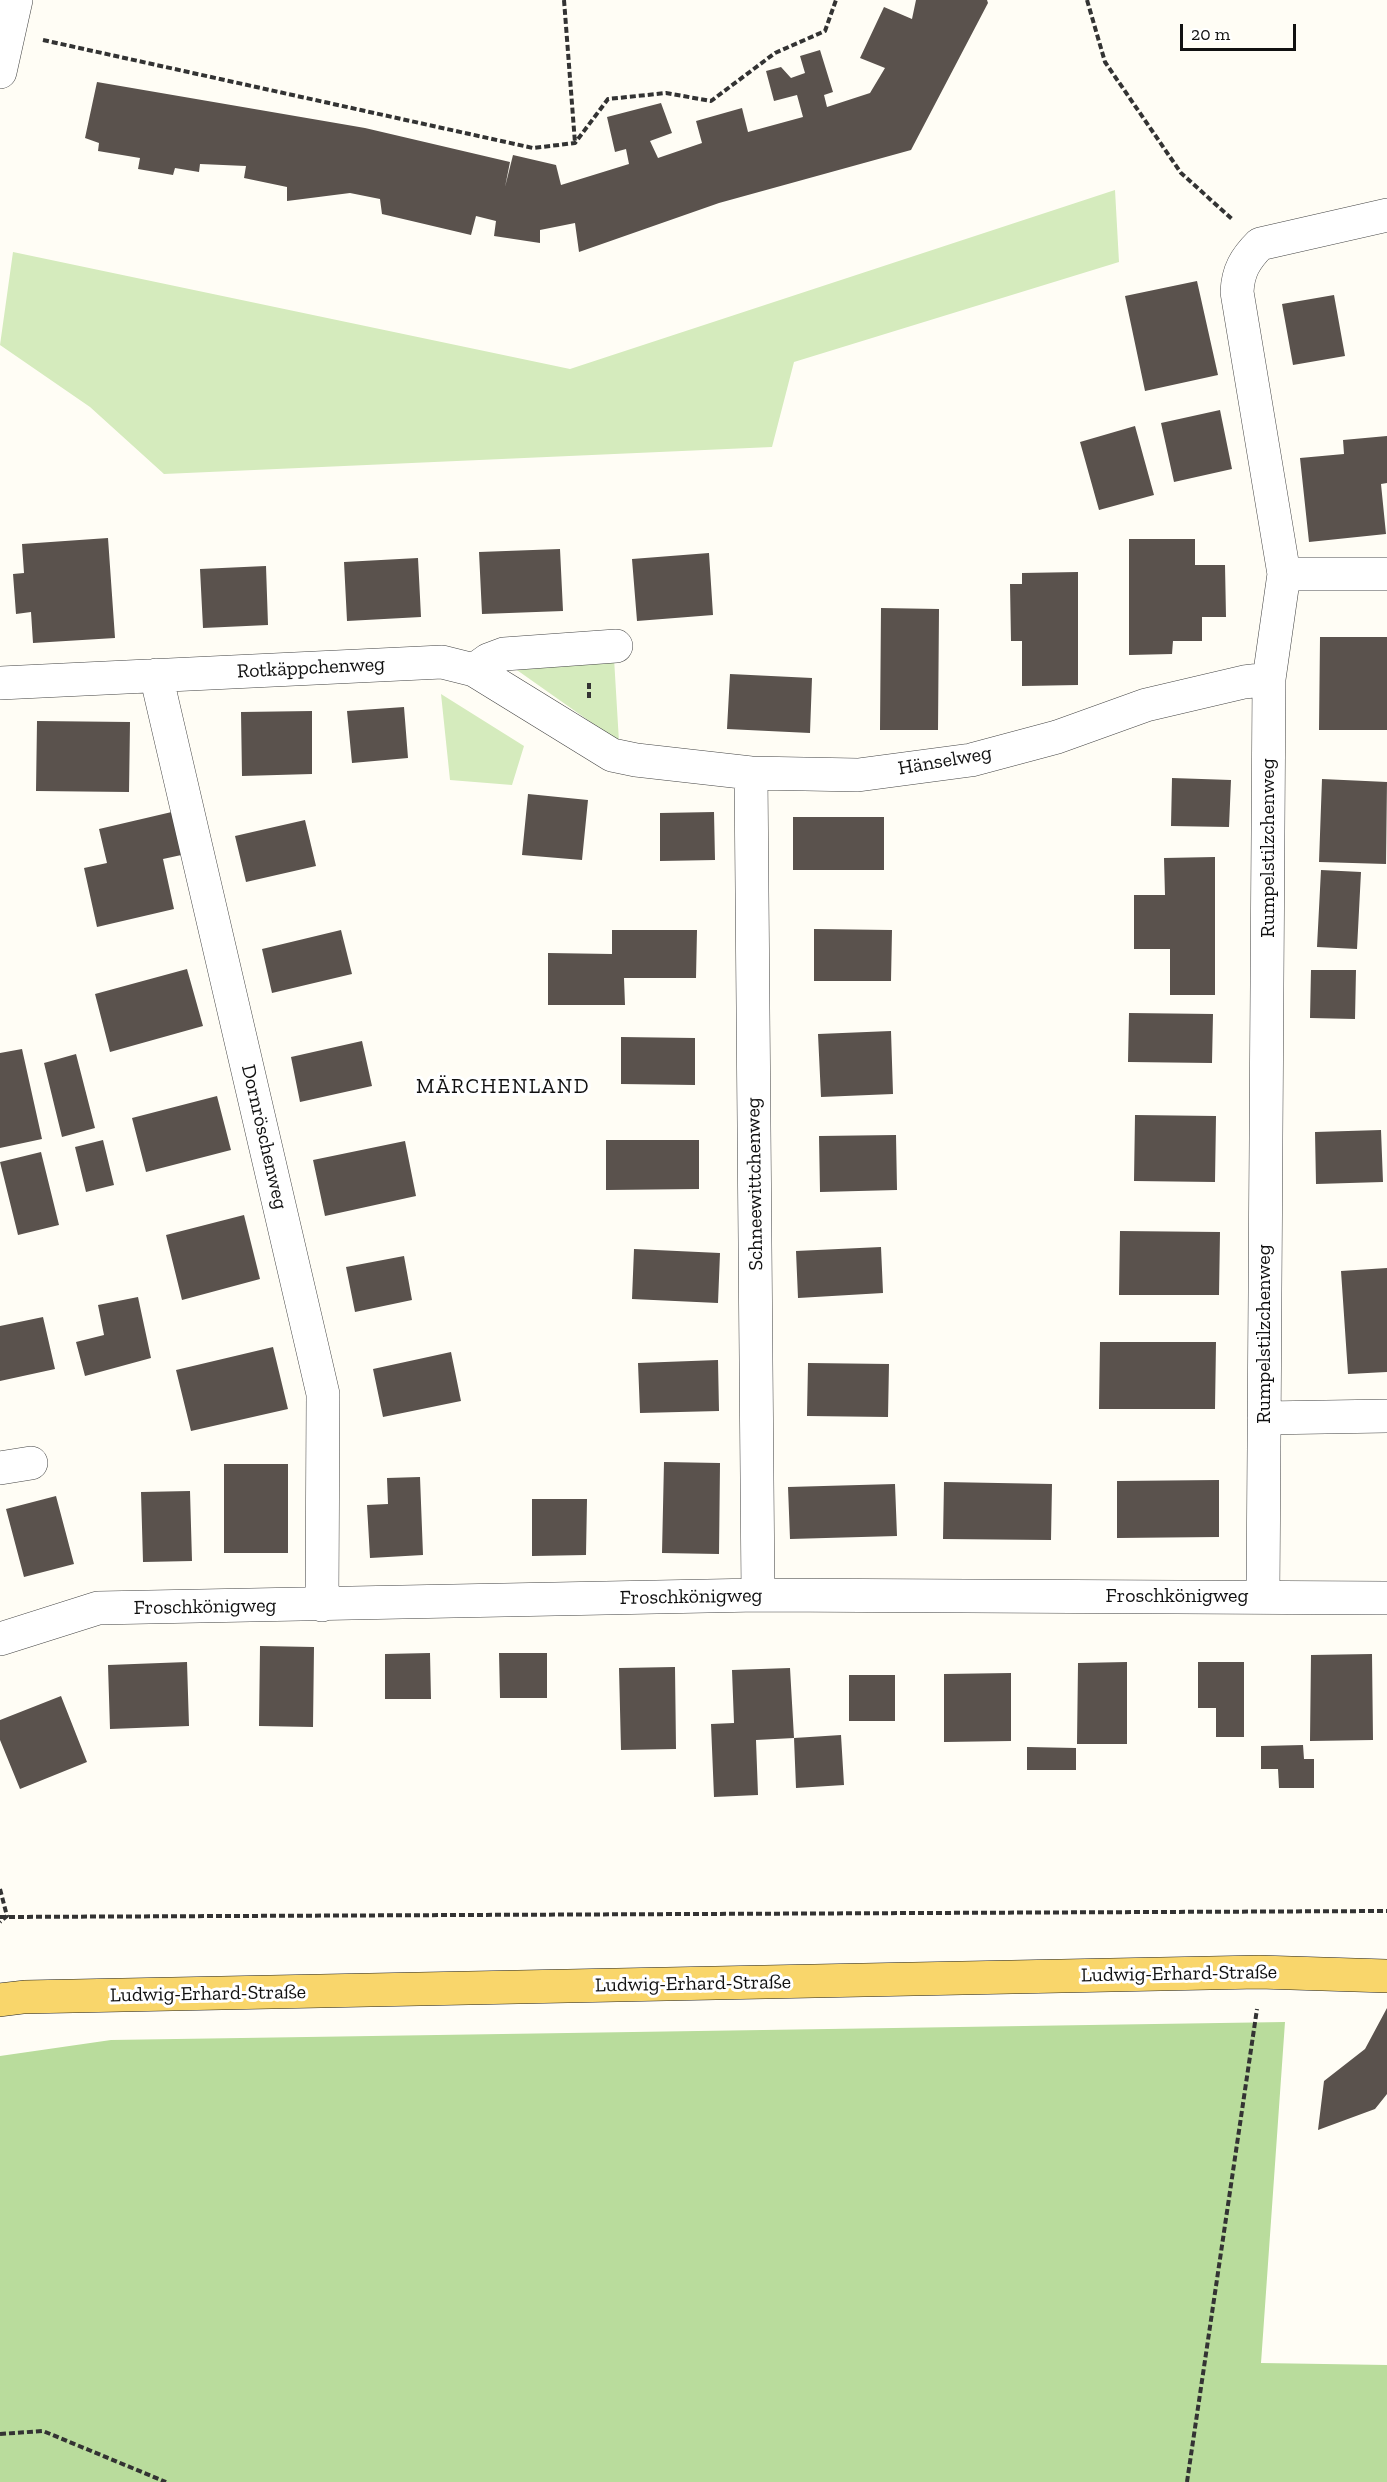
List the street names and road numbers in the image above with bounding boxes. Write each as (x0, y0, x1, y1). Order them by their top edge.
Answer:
street label: Rotkäppchenweg (236, 652, 386, 684)
street label: Hänselweg (896, 741, 994, 781)
street label: Rumpelstilzchenweg (1256, 758, 1280, 938)
street label: Dornröschenweg (236, 1062, 292, 1212)
street label: Schneewittchenweg (741, 1097, 769, 1271)
street label: Rumpelstilzchenweg (1252, 1244, 1276, 1424)
street label: Froschkönigweg (619, 1584, 763, 1610)
street label: Froschkönigweg (1106, 1584, 1248, 1608)
street label: Froschkönigweg (133, 1594, 277, 1620)
street label: Ludwig-Erhard-Straße (1081, 1960, 1277, 1988)
street label: Ludwig-Erhard-Straße (595, 1970, 791, 1998)
street label: Ludwig-Erhard-Straße (110, 1980, 306, 2008)

